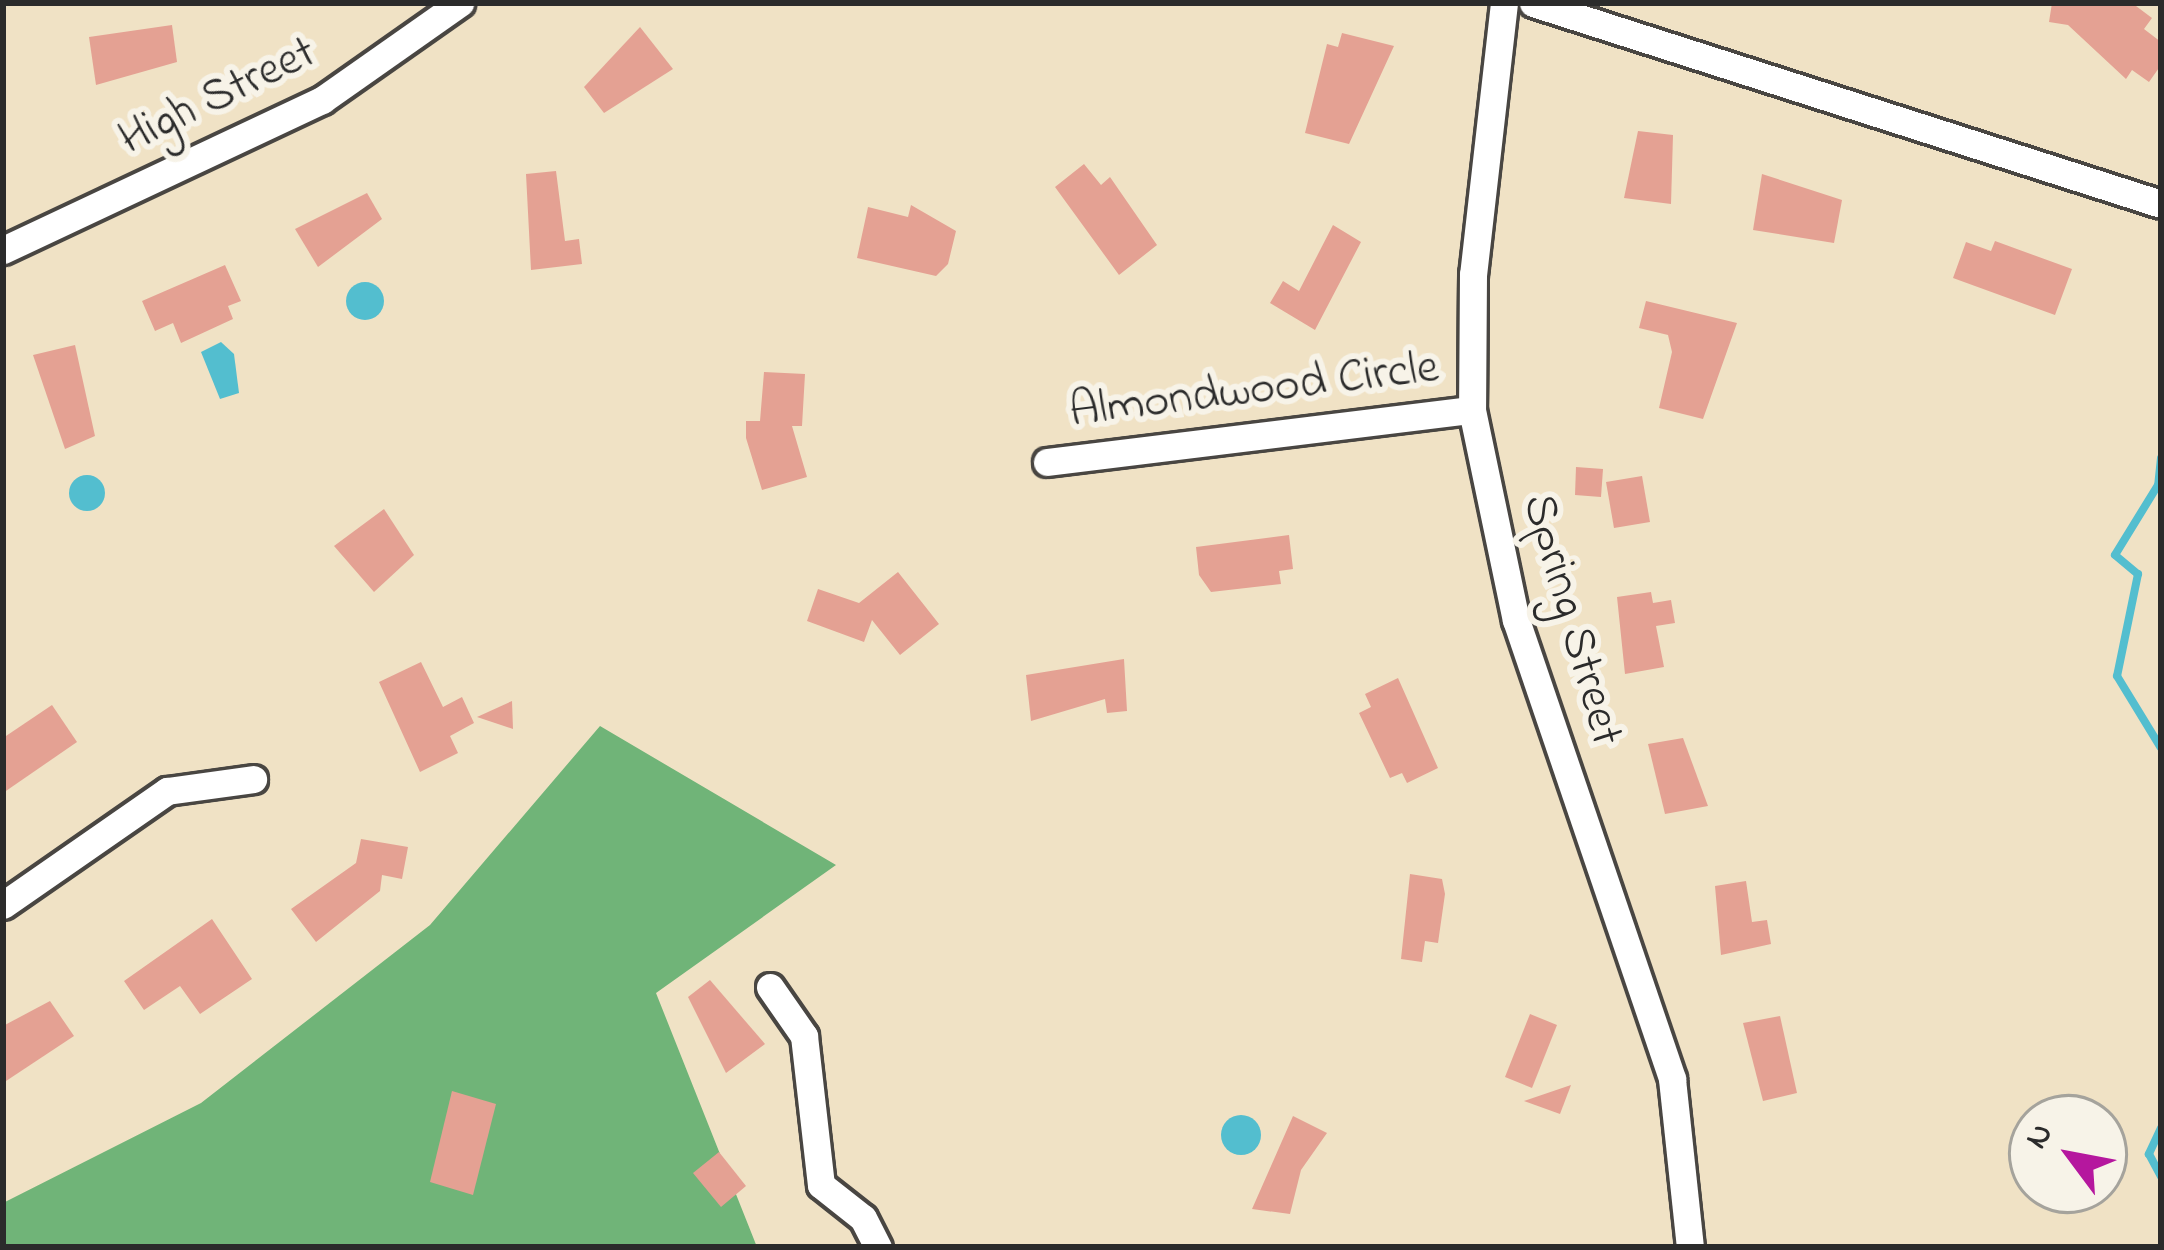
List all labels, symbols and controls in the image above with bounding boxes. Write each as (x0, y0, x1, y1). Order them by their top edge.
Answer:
street label: High Street (110, 25, 326, 169)
street label: Almondwood Circle (1066, 340, 1442, 442)
street label: Spring Street (1508, 488, 1634, 752)
north arrow (2008, 1094, 2128, 1214)
text: N (2014, 1114, 2066, 1159)

